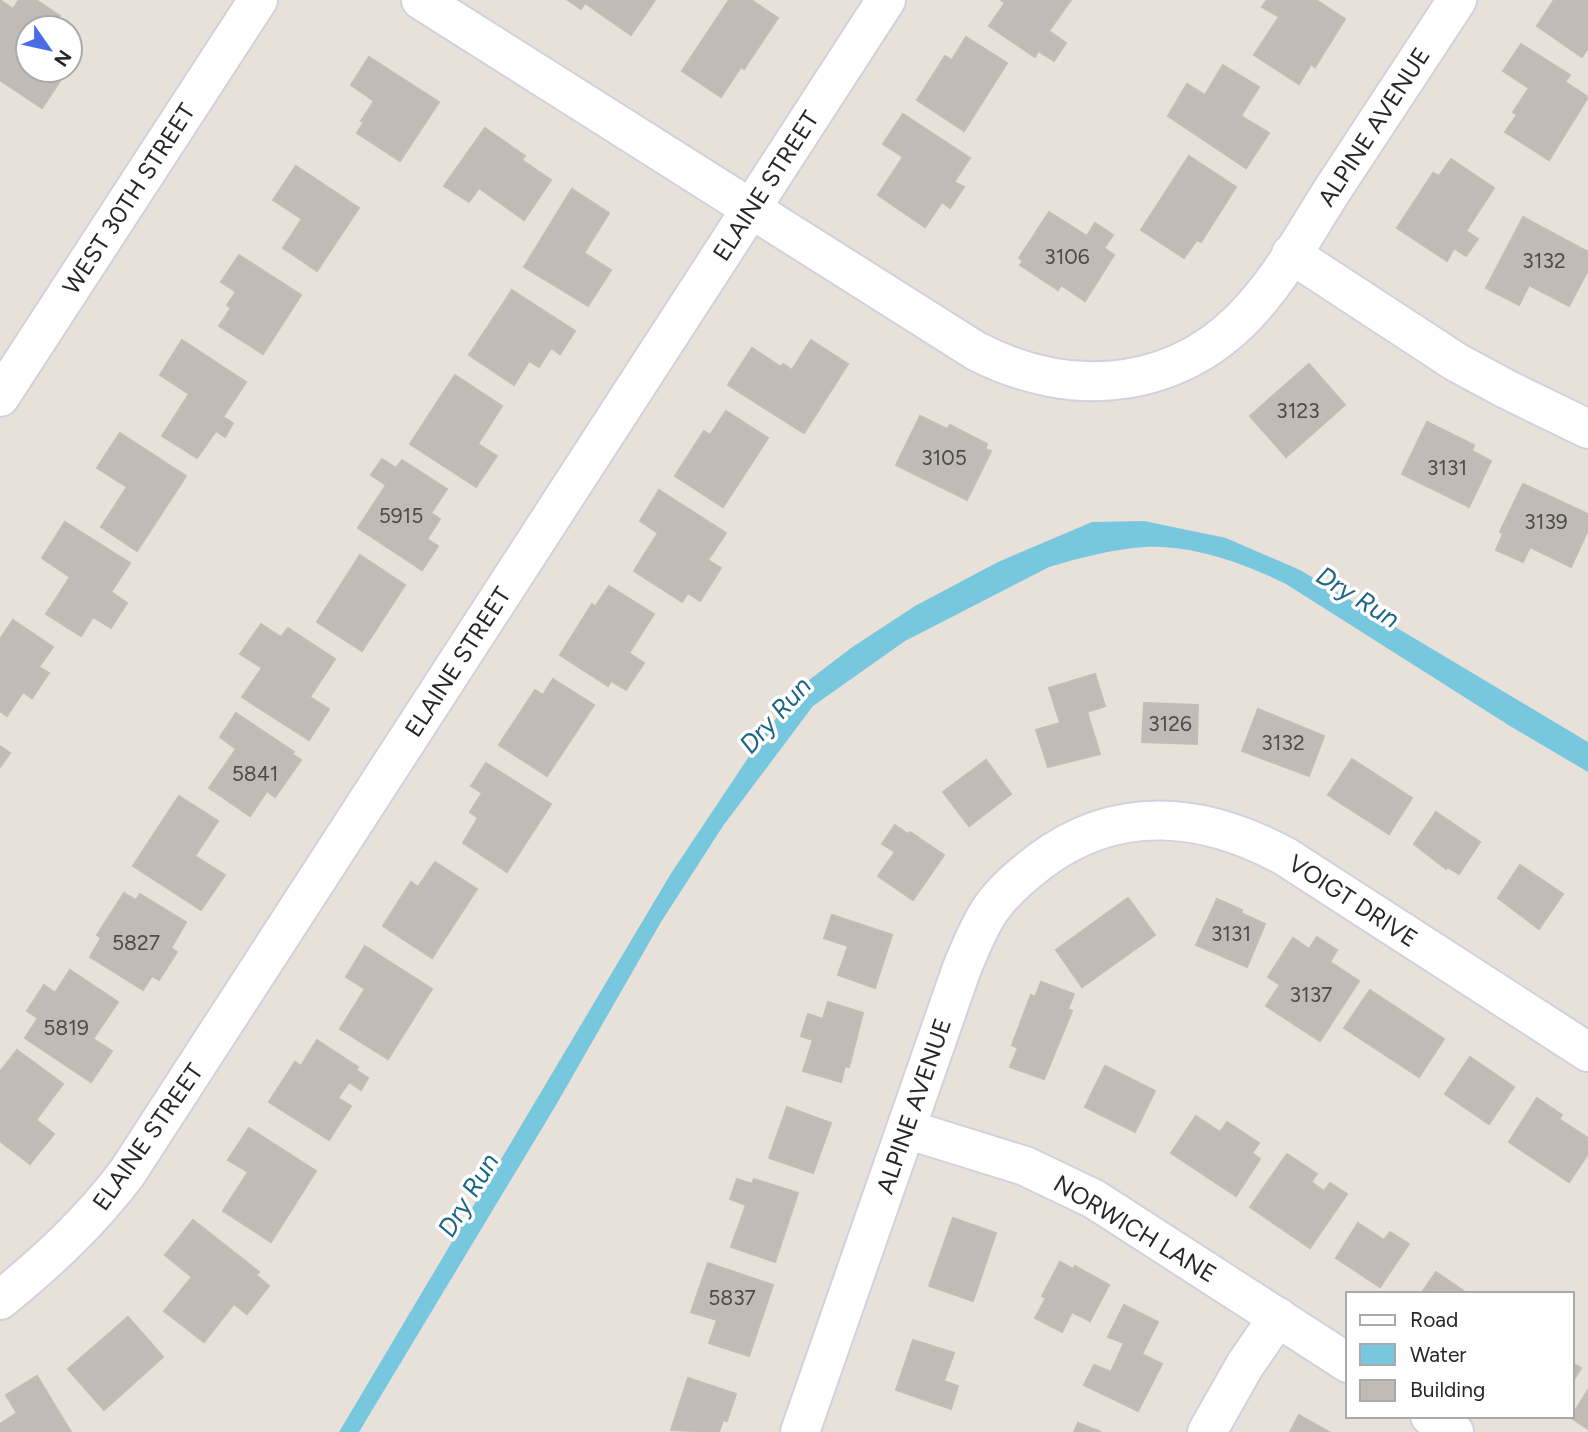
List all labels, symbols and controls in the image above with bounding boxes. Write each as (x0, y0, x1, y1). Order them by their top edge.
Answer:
north arrow (14, 14, 84, 84)
street label: ALPINE AVENUE (1311, 42, 1436, 212)
text: N (49, 46, 76, 71)
street label: WEST 30TH STREET (56, 98, 201, 300)
street label: ELAINE STREET (706, 105, 825, 266)
house number: 3106 (1044, 244, 1090, 269)
house number: 3132 (1522, 248, 1566, 273)
house number: 3123 (1276, 398, 1320, 423)
house number: 3105 (921, 445, 967, 470)
house number: 3131 (1427, 455, 1467, 480)
house number: 5915 (379, 503, 423, 528)
house number: 3139 (1524, 509, 1568, 534)
water label: Dry Run (1310, 559, 1406, 635)
street label: ELAINE STREET (398, 581, 517, 742)
water label: Dry Run (732, 670, 818, 760)
house number: 3126 (1148, 711, 1192, 736)
house number: 3132 (1261, 730, 1305, 755)
house number: 5841 (232, 761, 278, 786)
street label: VOIGT DRIVE (1283, 848, 1423, 953)
house number: 3131 (1211, 921, 1251, 946)
house number: 5827 (112, 930, 160, 955)
house number: 3137 (1290, 982, 1332, 1007)
street label: ALPINE AVENUE (870, 1014, 957, 1197)
house number: 5819 (43, 1015, 89, 1040)
street label: ELAINE STREET (86, 1058, 209, 1216)
water label: Dry Run (431, 1147, 505, 1243)
street label: NORWICH LANE (1049, 1169, 1222, 1289)
house number: 5837 (708, 1285, 756, 1310)
legend (1346, 1292, 1574, 1418)
text: Road (1410, 1307, 1458, 1332)
text: Water (1410, 1342, 1466, 1367)
text: Building (1410, 1377, 1485, 1402)

